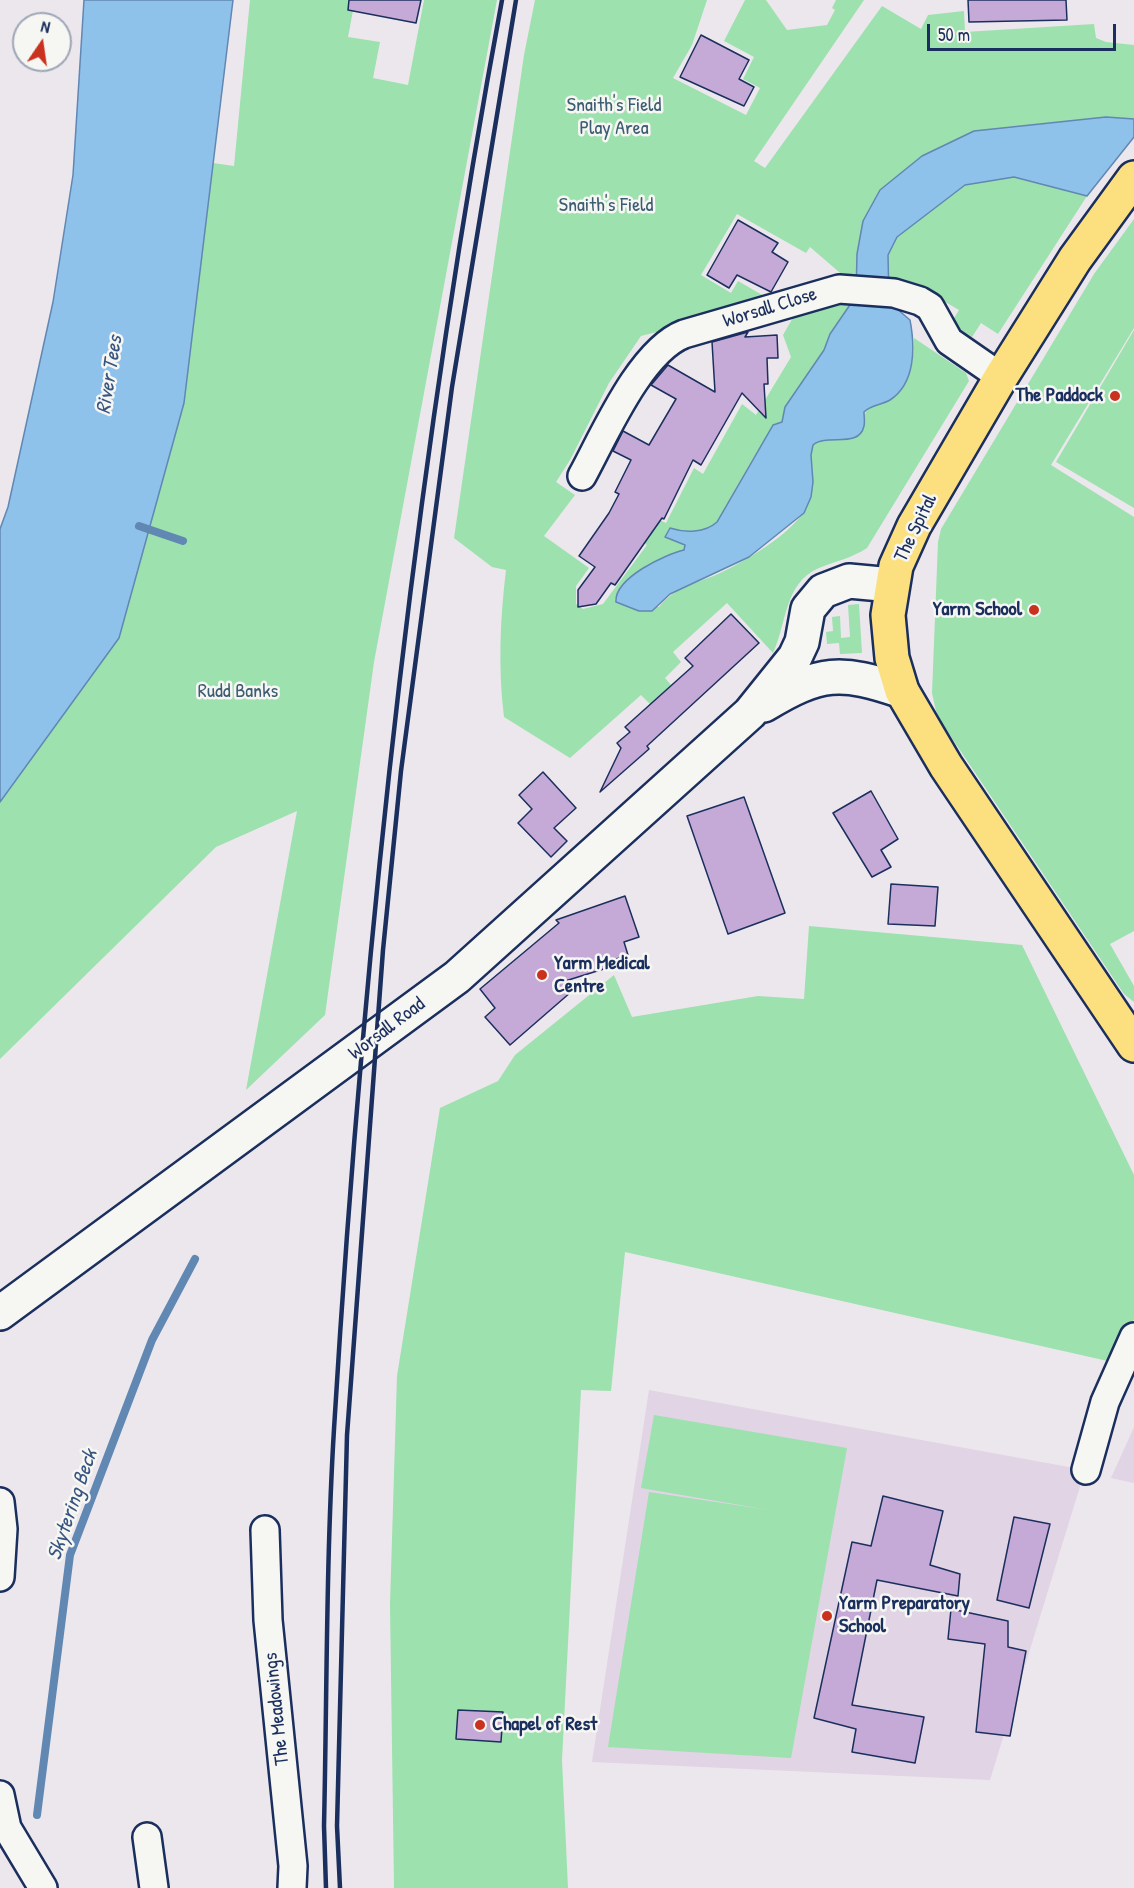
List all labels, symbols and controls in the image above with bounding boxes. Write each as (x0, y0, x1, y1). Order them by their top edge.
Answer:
north arrow (12, 12, 72, 72)
scale bar (930, 12, 1119, 50)
text: N (39, 15, 52, 38)
text: 50 m (938, 22, 970, 47)
park label: Snaith's Field Play Area (567, 94, 661, 141)
park label: Snaith's Field (559, 194, 653, 218)
street label: Worsall Close (720, 282, 820, 334)
water label: River Tees (91, 334, 129, 416)
place label: The Paddock (1016, 384, 1103, 408)
marker: The Paddock (1108, 389, 1122, 403)
street label: The Spital (889, 490, 943, 566)
place label: Yarm School (933, 598, 1022, 622)
marker: Yarm School (1027, 603, 1041, 617)
park label: Rudd Banks (198, 680, 278, 704)
place label: Yarm Medical Centre (554, 952, 650, 999)
marker: Yarm Medical Centre (535, 968, 549, 982)
street label: Worsall Road (344, 992, 430, 1066)
water label: Skytering Beck (42, 1446, 104, 1564)
place label: Yarm Preparatory School (839, 1592, 970, 1639)
marker: Yarm Preparatory School (820, 1609, 834, 1623)
street label: The Meadowings (259, 1651, 295, 1767)
place label: Chapel of Rest (492, 1713, 597, 1737)
marker: Chapel of Rest (473, 1718, 487, 1732)

